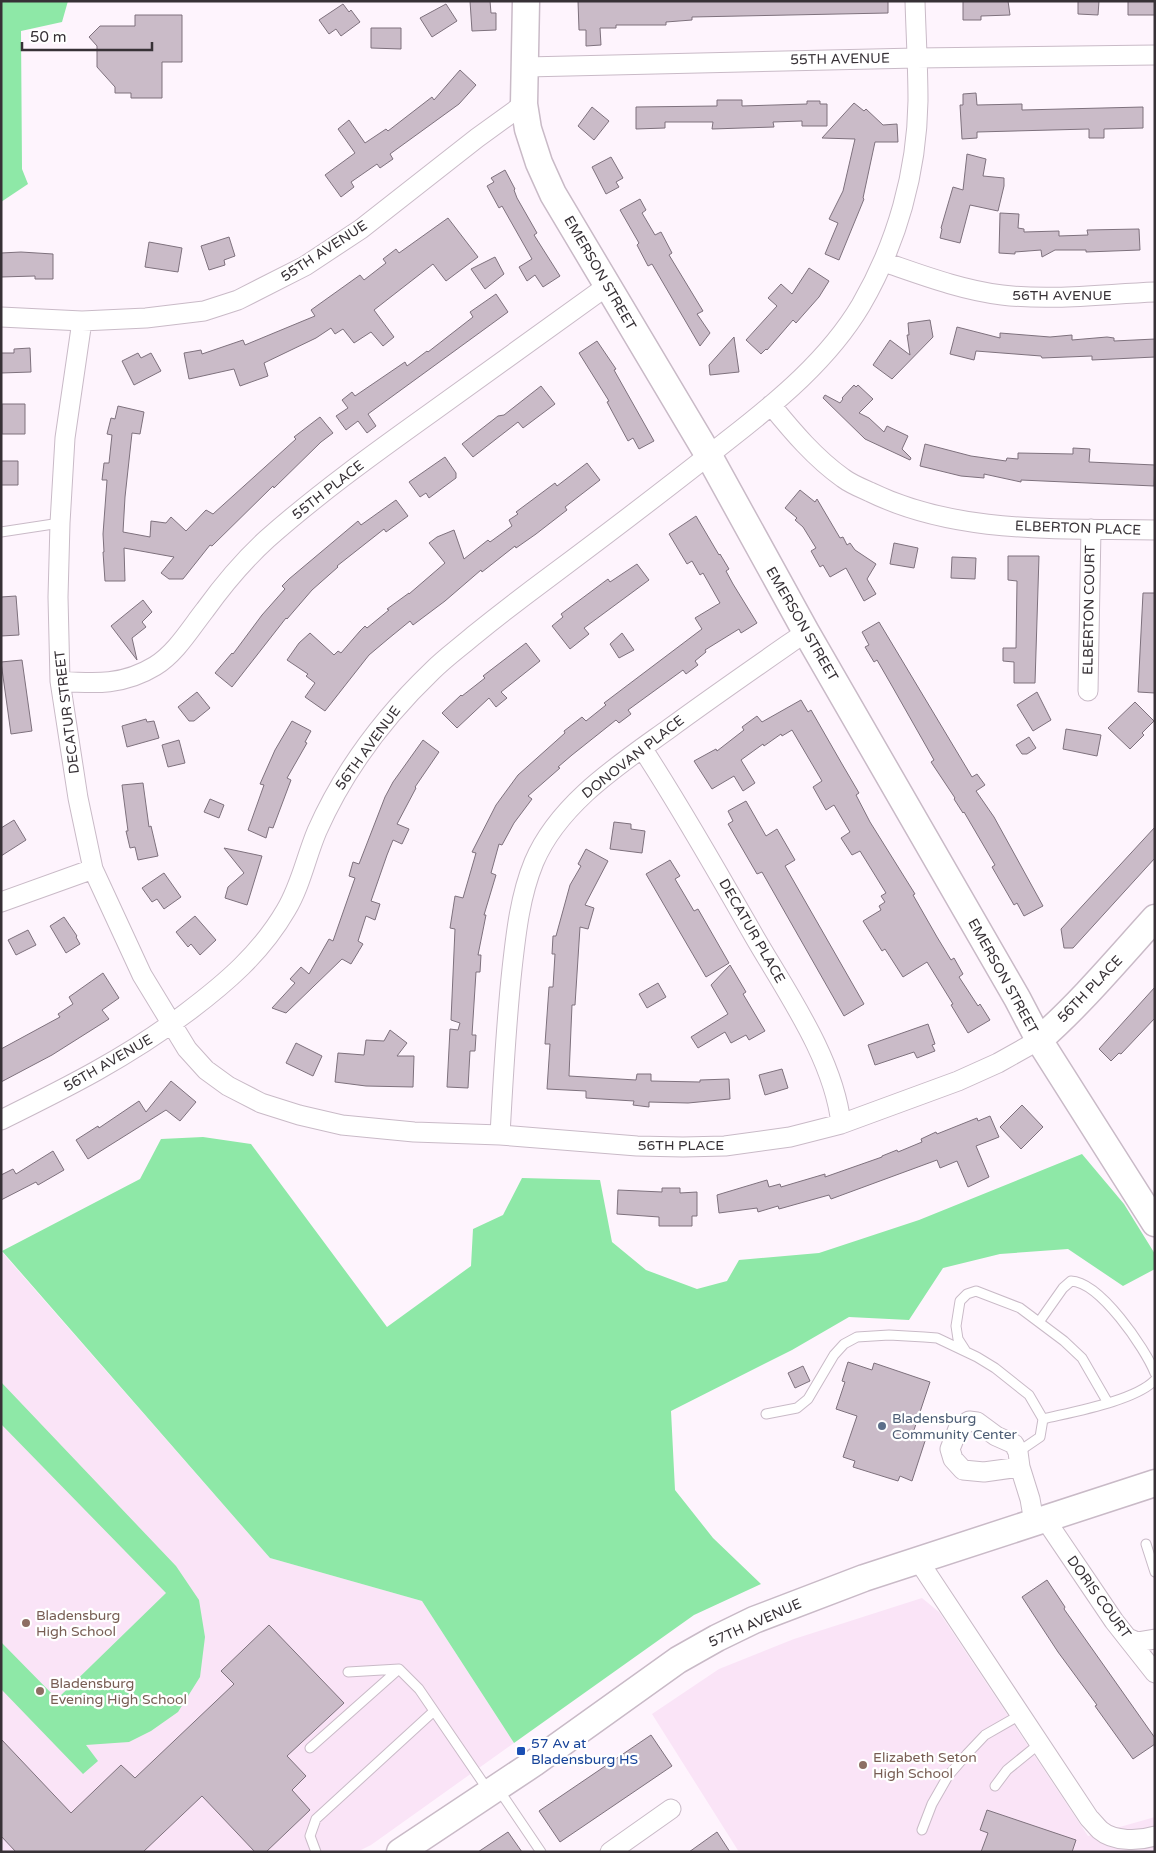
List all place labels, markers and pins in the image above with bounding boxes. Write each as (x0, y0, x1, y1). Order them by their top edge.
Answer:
place label: Bladensburg Community Center (892, 1410, 1018, 1443)
marker: Bladensburg Community Center (876, 1420, 888, 1432)
place label: Bladensburg High School (36, 1607, 120, 1640)
marker: Bladensburg High School (20, 1617, 32, 1629)
place label: Bladensburg Evening High School (50, 1675, 187, 1708)
marker: Bladensburg Evening High School (34, 1685, 46, 1697)
place label: 57 Av at Bladensburg HS (531, 1735, 639, 1768)
marker: 57 Av at Bladensburg HS (515, 1745, 527, 1757)
place label: Elizabeth Seton High School (873, 1749, 977, 1782)
marker: Elizabeth Seton High School (857, 1759, 869, 1771)

